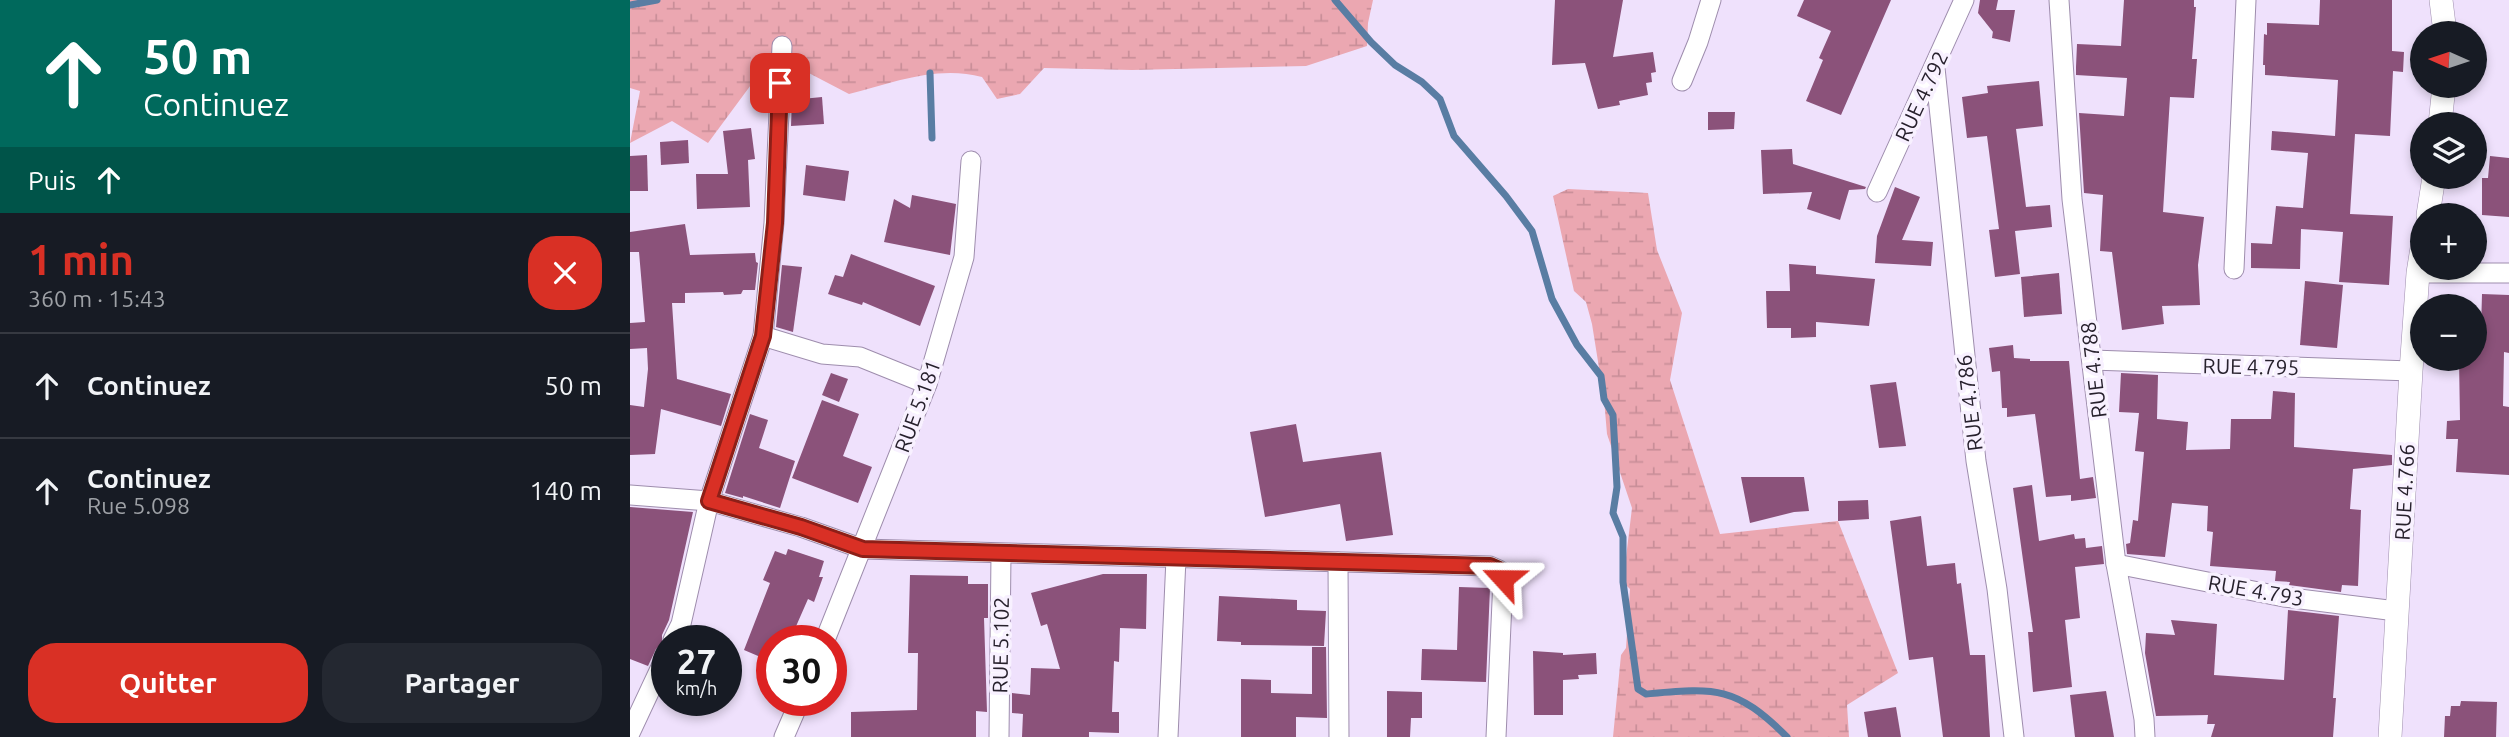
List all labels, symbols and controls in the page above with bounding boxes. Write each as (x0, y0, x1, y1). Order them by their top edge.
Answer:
north arrow (2410, 21, 2487, 98)
map controls (2410, 21, 2487, 371)
icon: ahead (28, 28, 119, 119)
text: 50 m (143, 28, 252, 83)
street label: RUE 4.792 (1890, 47, 1952, 145)
pin (750, 53, 810, 113)
icon: arrive (761, 64, 799, 102)
text: Continuez (143, 86, 289, 122)
button: layers (2410, 112, 2487, 189)
icon: ahead (90, 161, 128, 199)
text: Puis (28, 166, 76, 195)
button: + (2410, 203, 2487, 280)
text: 1 min (28, 236, 134, 283)
button: close (528, 236, 602, 310)
text: 360 m · 15:43 (28, 286, 166, 311)
button: − (2410, 294, 2487, 371)
street label: RUE 4.788 (2075, 321, 2111, 419)
street label: RUE 4.795 (2203, 353, 2299, 379)
street label: RUE 4.786 (1951, 354, 1987, 452)
street label: RUE 5.181 (889, 357, 945, 455)
icon: ahead (28, 367, 66, 405)
text: Continuez (87, 371, 211, 400)
text: 50 m (544, 371, 602, 400)
street label: RUE 4.766 (2389, 443, 2419, 541)
text: Continuez (87, 464, 211, 493)
icon: ahead (28, 472, 66, 510)
text: 140 m (530, 476, 602, 505)
text: Rue 5.098 (87, 493, 190, 518)
position arrow (1466, 542, 1540, 616)
street label: RUE 4.793 (2206, 570, 2306, 610)
street label: RUE 5.102 (987, 597, 1013, 693)
speed limit sign: 30 (756, 625, 847, 716)
text: 27 (677, 641, 716, 681)
button: Quitter (28, 643, 308, 723)
button: Partager (322, 643, 602, 723)
text: km/h (676, 678, 717, 698)

